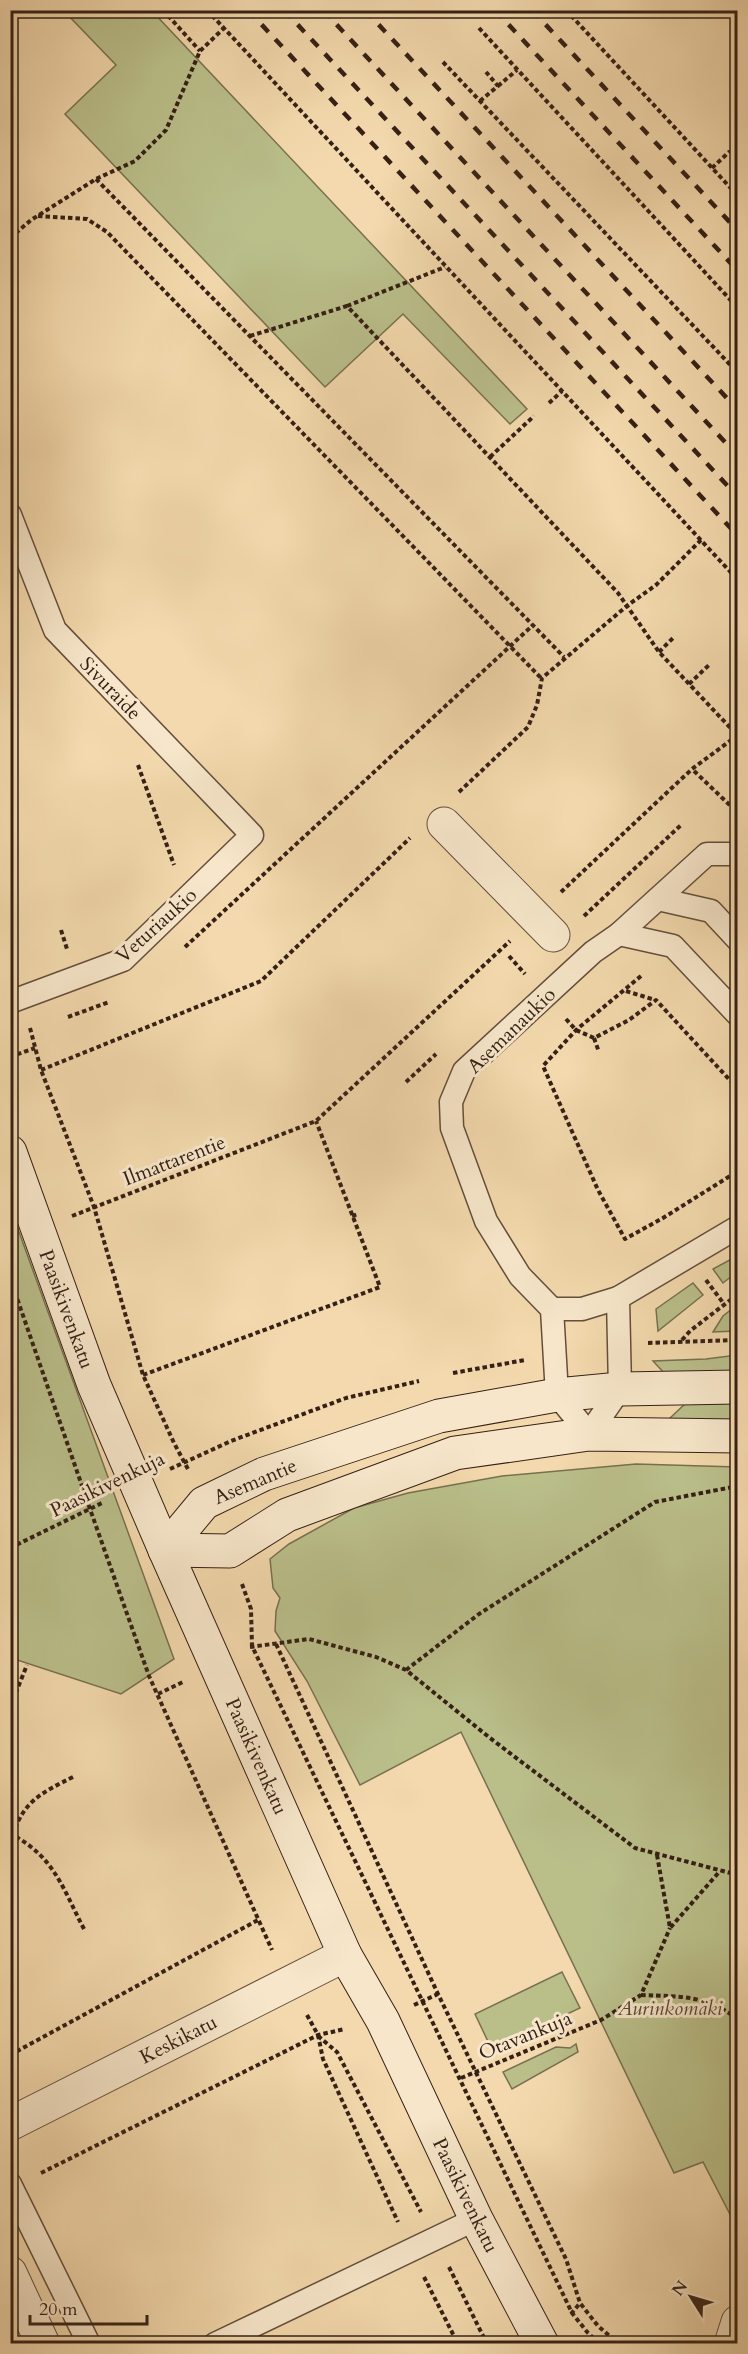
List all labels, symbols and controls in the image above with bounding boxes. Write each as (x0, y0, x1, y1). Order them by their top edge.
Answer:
street label: Sivuraide (74, 651, 147, 726)
street label: Veturiaukio (110, 882, 203, 969)
street label: Asemanaukio (461, 981, 562, 1080)
street label: Ilmattarentie (119, 1129, 229, 1192)
street label: Paasikivenkatu (32, 1246, 101, 1373)
street label: Paasikivenkuja (45, 1445, 169, 1524)
street label: Asemantie (209, 1452, 301, 1511)
street label: Paasikivenkatu (219, 1694, 294, 1819)
park label: Aurinkomäki (617, 1995, 723, 2022)
street label: Otavankuja (475, 2004, 576, 2066)
street label: Keskikatu (135, 2008, 222, 2070)
street label: Paasikivenkatu (426, 2133, 505, 2257)
north arrow (661, 2267, 721, 2327)
text: N (667, 2276, 693, 2301)
scale bar (30, 2288, 147, 2326)
text: 20 m (39, 2297, 78, 2322)

